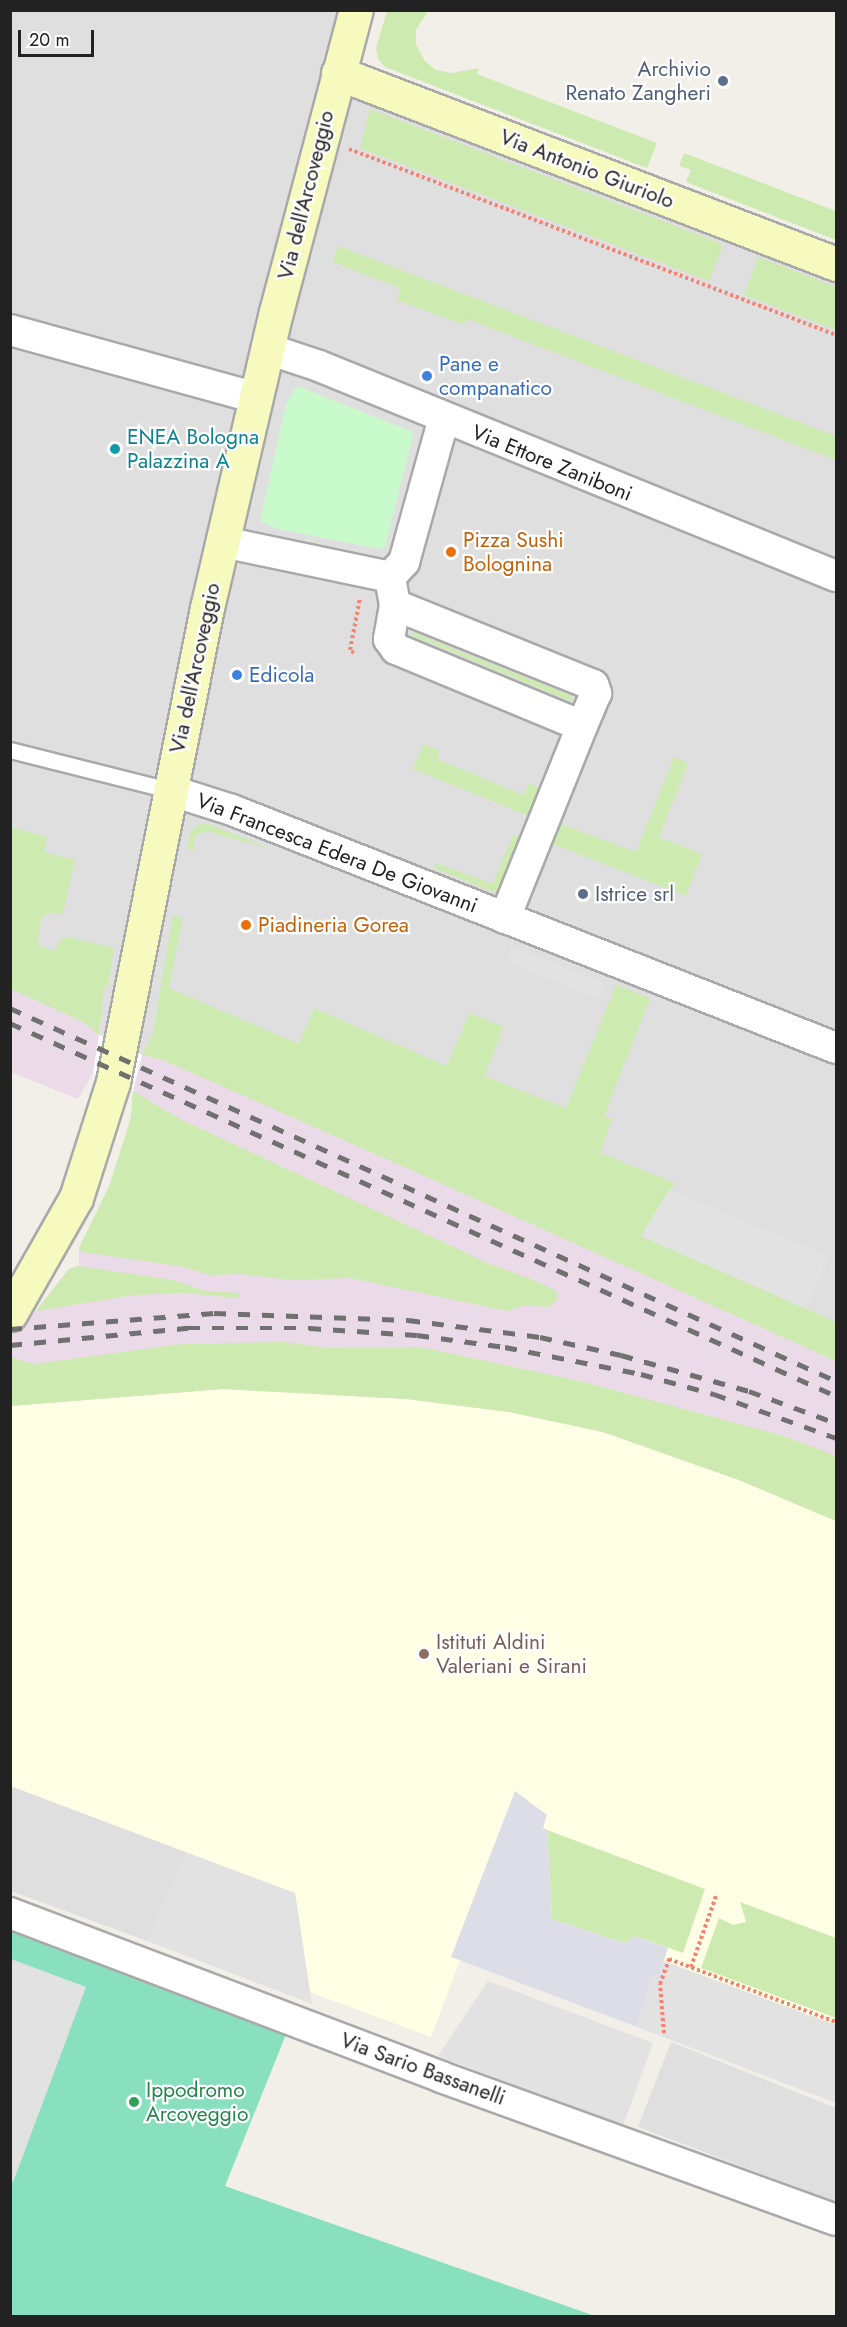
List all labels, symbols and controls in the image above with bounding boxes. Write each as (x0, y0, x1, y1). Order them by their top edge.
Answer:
scale bar (21, 18, 98, 56)
text: 20 m (29, 27, 69, 53)
place label: Archivio Renato Zangheri (565, 56, 711, 106)
marker: Archivio Renato Zangheri (716, 74, 730, 88)
street label: Via dell'Arcoveggio (273, 108, 339, 282)
street label: Via Antonio Giuriolo (496, 124, 678, 214)
place label: Pane e companatico (439, 351, 552, 401)
marker: Pane e companatico (420, 369, 434, 383)
street label: Via Ettore Zaniboni (468, 419, 636, 507)
place label: ENEA Bologna Palazzina A (127, 424, 259, 474)
marker: ENEA Bologna Palazzina A (108, 442, 122, 456)
place label: Pizza Sushi Bolognina (463, 527, 564, 577)
marker: Pizza Sushi Bolognina (444, 545, 458, 559)
street label: Via dell'Arcoveggio (165, 581, 225, 755)
place label: Edicola (249, 662, 314, 688)
marker: Edicola (230, 668, 244, 682)
street label: Via Francesca Edera De Giovanni (193, 788, 481, 918)
place label: Istrice srl (595, 881, 674, 907)
marker: Istrice srl (576, 887, 590, 901)
place label: Piadineria Gorea (258, 912, 409, 938)
marker: Piadineria Gorea (239, 918, 253, 932)
place label: Istituti Aldini Valeriani e Sirani (436, 1629, 587, 1679)
marker: Istituti Aldini Valeriani e Sirani (417, 1647, 431, 1661)
street label: Via Sario Bassanelli (337, 2027, 509, 2111)
place label: Ippodromo Arcoveggio (146, 2077, 249, 2127)
marker: Ippodromo Arcoveggio (127, 2095, 141, 2109)

